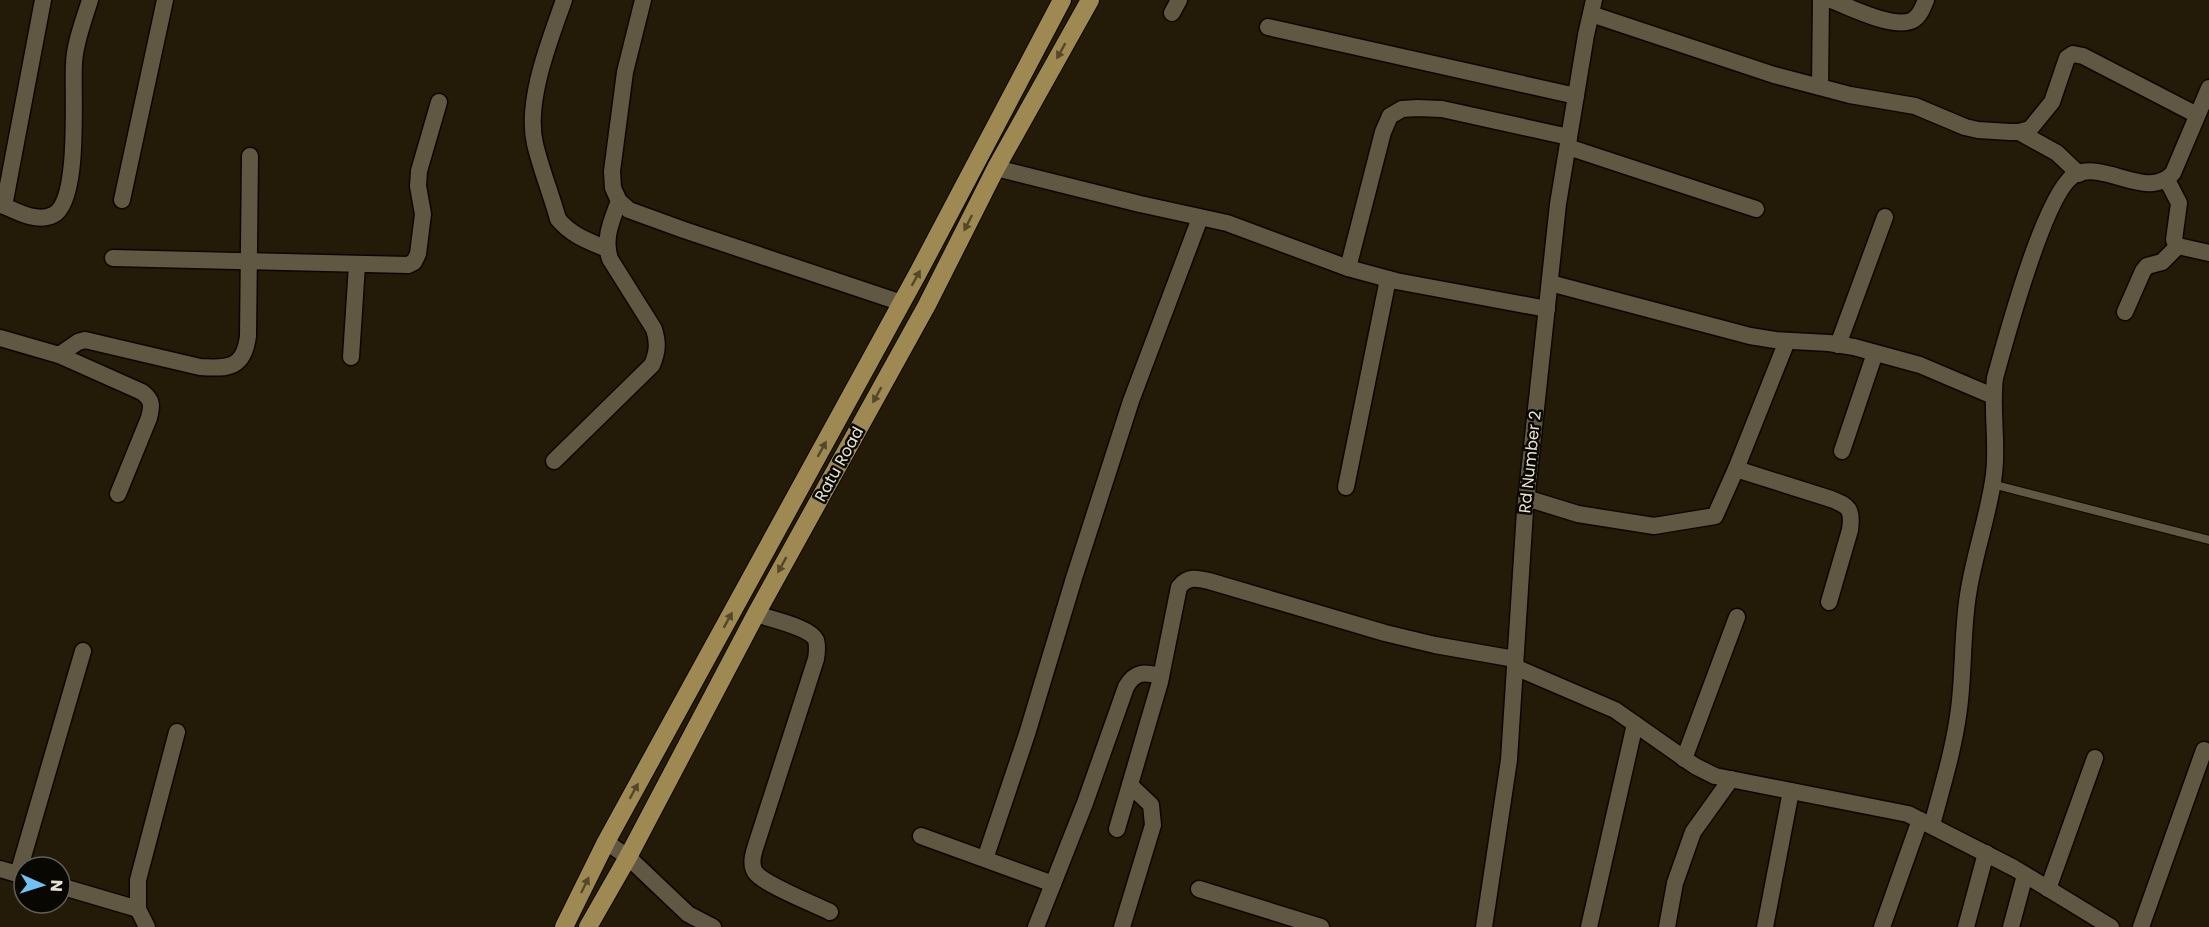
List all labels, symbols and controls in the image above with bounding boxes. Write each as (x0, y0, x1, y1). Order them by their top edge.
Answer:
one-way arrow (1056, 43, 1066, 60)
one-way arrow (964, 214, 973, 231)
one-way arrow (911, 269, 921, 286)
one-way arrow (872, 387, 882, 404)
street label: Rd Number 2 (1513, 410, 1547, 514)
street label: Ratu Road (809, 422, 869, 506)
one-way arrow (817, 440, 827, 457)
one-way arrow (778, 557, 788, 574)
one-way arrow (723, 611, 733, 628)
one-way arrow (629, 782, 639, 799)
north arrow (12, 855, 72, 915)
one-way arrow (580, 876, 590, 893)
text: N (45, 879, 68, 892)

